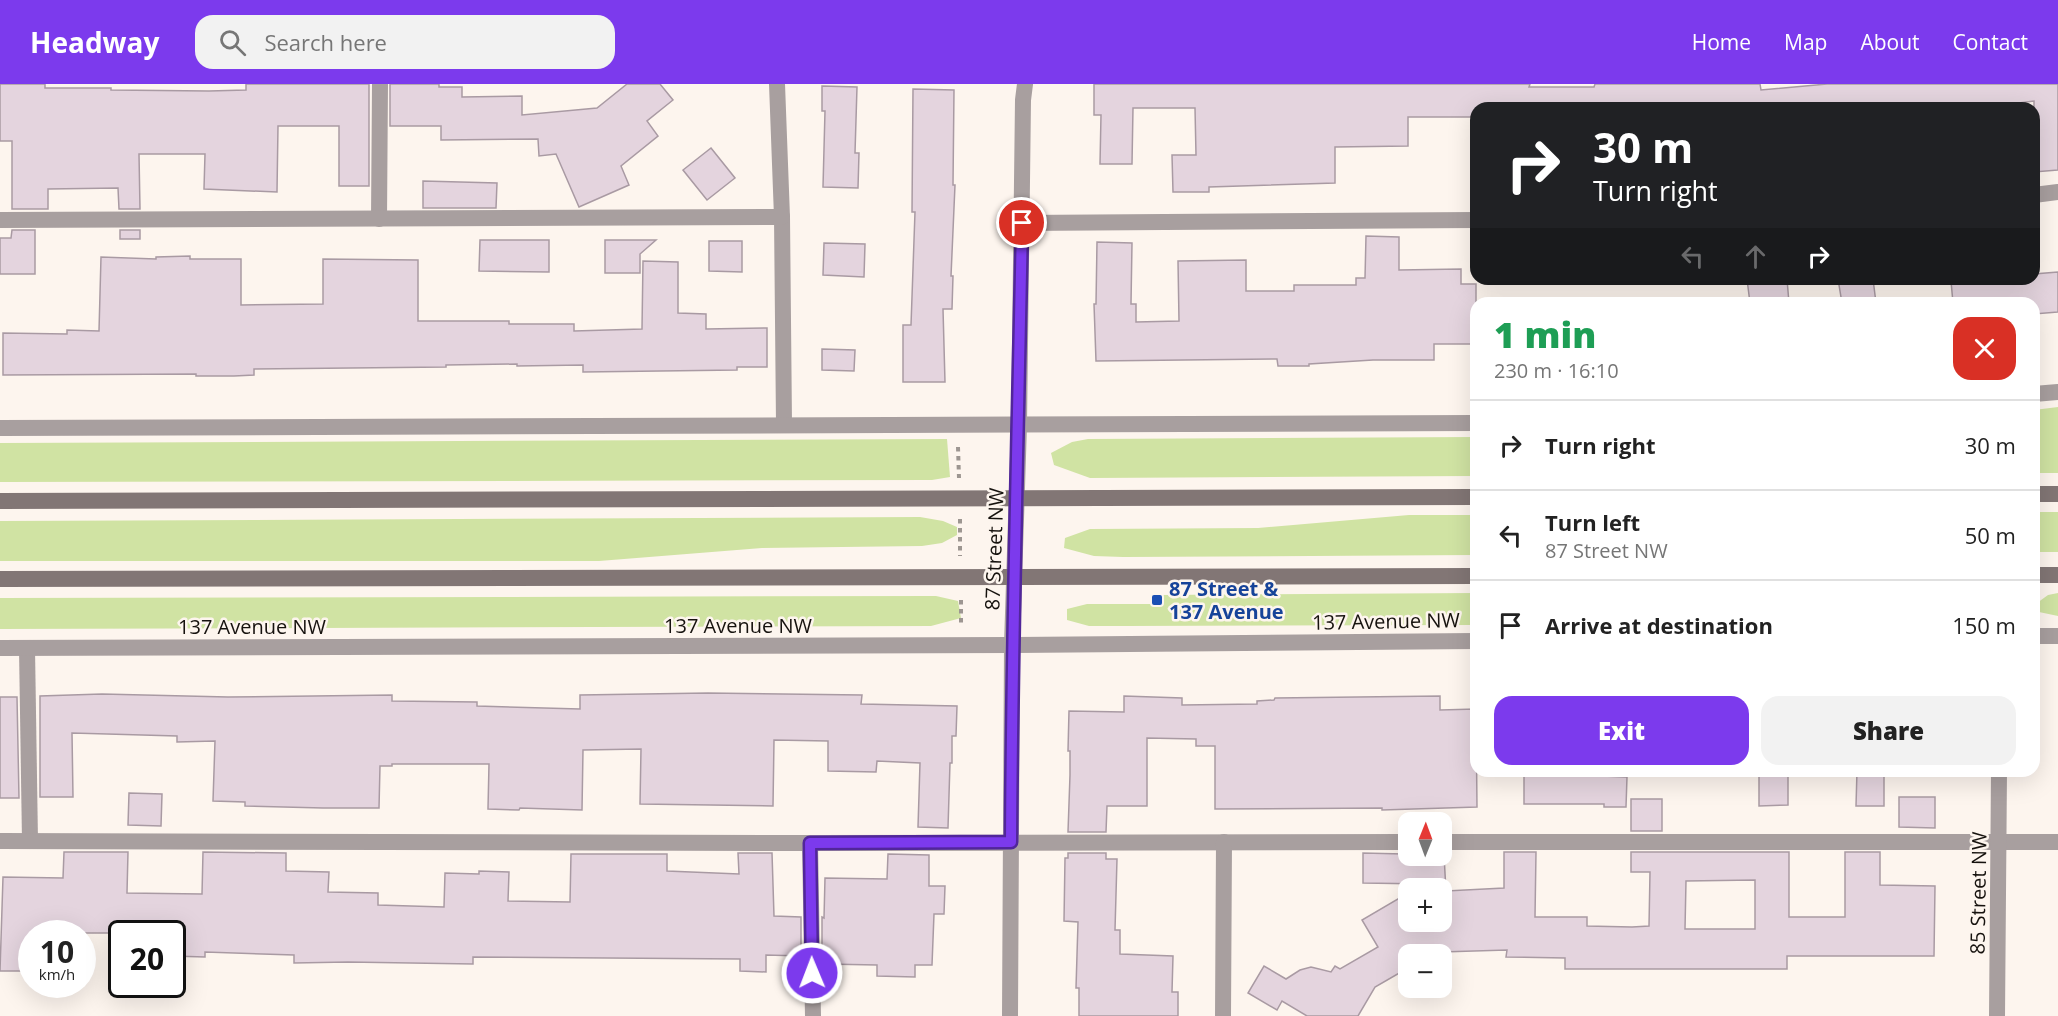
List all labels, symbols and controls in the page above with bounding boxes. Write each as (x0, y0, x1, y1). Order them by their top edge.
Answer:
search box (195, 15, 615, 69)
text: Headway (30, 23, 159, 61)
icon: search (216, 26, 249, 59)
text: Search here (264, 27, 387, 57)
text: Home (1692, 28, 1751, 56)
text: Map (1784, 28, 1827, 56)
text: About (1860, 28, 1920, 56)
text: Contact (1953, 28, 2028, 56)
text: 30 m (1593, 118, 1693, 175)
icon: right (1494, 126, 1572, 204)
text: Turn right (1593, 172, 1718, 209)
pin (996, 197, 1047, 248)
icon: arrive (1005, 206, 1038, 239)
icon: left (1676, 240, 1709, 273)
icon: ahead (1739, 240, 1772, 273)
icon: right (1802, 240, 1835, 273)
text: 1 min (1494, 310, 1596, 359)
button: close (1953, 317, 2016, 380)
text: 230 m · 16:10 (1494, 357, 1619, 384)
icon: right (1494, 429, 1527, 462)
text: Turn right (1545, 430, 1656, 460)
text: 30 m (1965, 430, 2016, 460)
street label: 87 Street NW (978, 487, 1010, 611)
text: Turn left (1545, 507, 1640, 537)
icon: left (1494, 519, 1527, 552)
text: 50 m (1965, 520, 2016, 550)
text: 87 Street NW (1545, 537, 1668, 564)
place label: 87 Street & 137 Avenue (1169, 575, 1284, 625)
marker: 87 Street & 137 Avenue (1150, 593, 1164, 607)
street label: 137 Avenue NW (1312, 606, 1461, 636)
icon: arrive (1494, 609, 1527, 642)
text: Arrive at destination (1545, 610, 1773, 640)
text: 150 m (1952, 610, 2016, 640)
street label: 137 Avenue NW (664, 612, 812, 639)
street label: 137 Avenue NW (178, 613, 326, 640)
button: Exit (1494, 696, 1749, 765)
button: Share (1761, 696, 2016, 765)
north arrow (1398, 812, 1452, 866)
map controls (1398, 812, 1452, 998)
street label: 85 Street NW (1963, 831, 1993, 955)
button: + (1398, 878, 1452, 932)
speed limit sign: 20 (108, 920, 186, 998)
text: 10 (40, 931, 74, 972)
position arrow (780, 941, 844, 1005)
button: − (1398, 944, 1452, 998)
text: km/h (39, 964, 75, 984)

